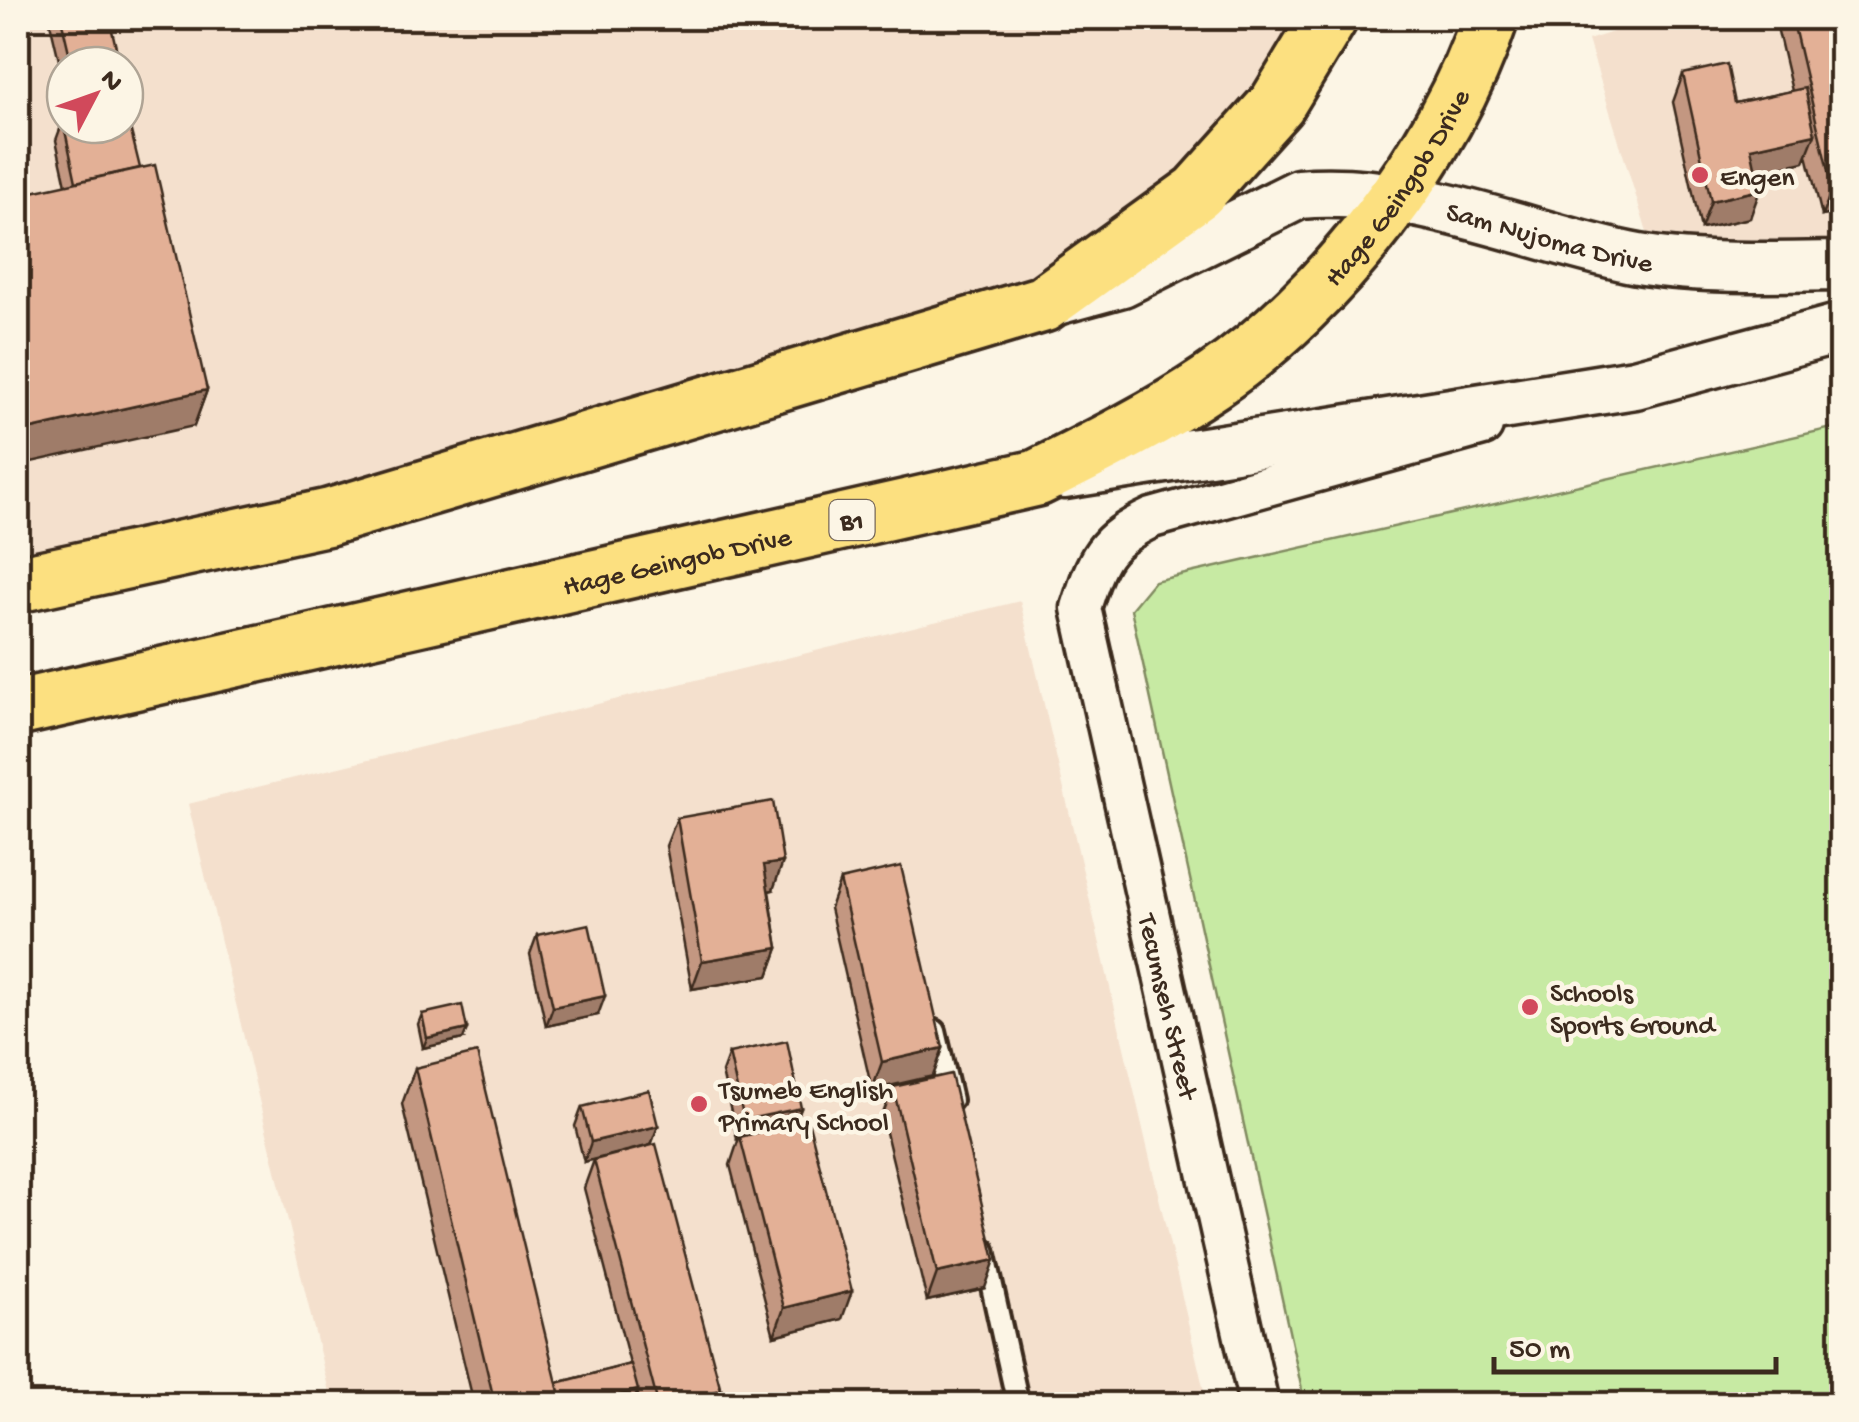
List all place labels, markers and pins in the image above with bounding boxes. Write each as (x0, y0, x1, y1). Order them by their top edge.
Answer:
place label: Engen (1720, 163, 1795, 196)
marker: Engen (1689, 164, 1711, 186)
place label: Schools Sports Ground (1550, 979, 1717, 1044)
marker: Schools Sports Ground (1519, 996, 1541, 1018)
place label: Tsumeb English Primary School (717, 1076, 893, 1141)
marker: Tsumeb English Primary School (688, 1093, 710, 1115)

